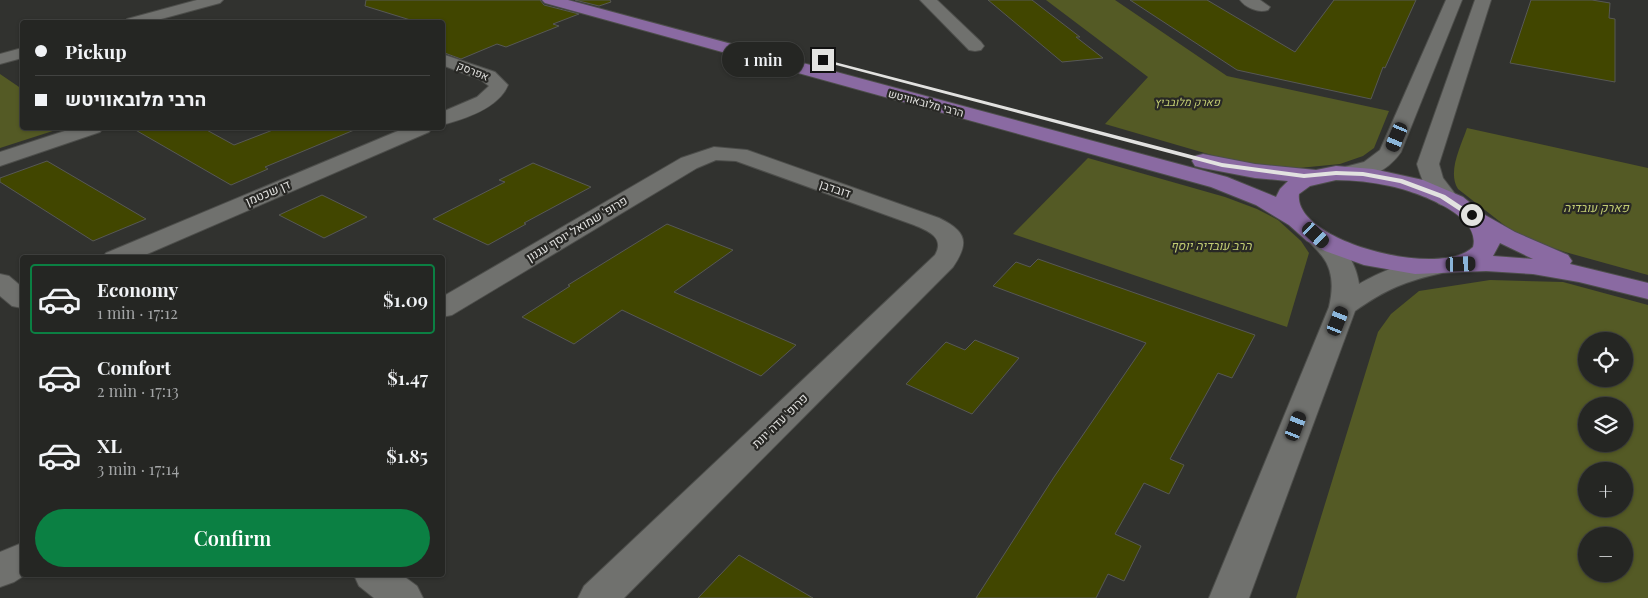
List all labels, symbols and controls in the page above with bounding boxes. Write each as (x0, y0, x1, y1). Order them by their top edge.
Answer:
text: Pickup (65, 38, 127, 64)
callout: 1 min (723, 42, 806, 78)
text: 1 min (744, 49, 782, 70)
route end (812, 49, 834, 71)
street label: אפרסק (455, 57, 491, 84)
text: הרבי מלובאוויטש (65, 85, 206, 111)
street label: הרבי מלובאוויטש (887, 85, 966, 120)
park label: פארק מלובביץ (1154, 94, 1221, 109)
car (1384, 120, 1409, 154)
street label: דובדבן (818, 175, 853, 201)
street label: דן שכטמן (243, 176, 292, 209)
street label: פרופ' שמואל יוסף עגנון (523, 192, 630, 265)
park label: פארק עובדיה (1563, 199, 1630, 215)
route start (1461, 204, 1483, 226)
car (1299, 219, 1332, 251)
park label: הרב עובדיה יוסף (1171, 237, 1252, 253)
car (1445, 256, 1476, 272)
text: Economy (97, 276, 178, 302)
icon: car (37, 277, 82, 322)
text: $1.09 (383, 286, 428, 312)
text: 1 min · 17:12 (97, 302, 178, 323)
car (1325, 304, 1350, 338)
map controls (1578, 332, 1633, 582)
button: locate (1578, 332, 1633, 387)
text: Comfort (97, 354, 171, 380)
icon: car (37, 355, 82, 400)
text: $1.47 (387, 364, 428, 390)
text: 2 min · 17:13 (97, 380, 179, 401)
street label: פרופ' עדה יונת (748, 390, 811, 451)
button: layers (1578, 397, 1633, 452)
car (1283, 409, 1308, 443)
text: XL (97, 432, 122, 458)
icon: car (37, 433, 82, 478)
text: $1.85 (386, 442, 428, 468)
text: 3 min · 17:14 (97, 458, 179, 479)
button: + (1578, 462, 1633, 517)
button: Confirm (35, 509, 430, 567)
button: − (1578, 527, 1633, 582)

